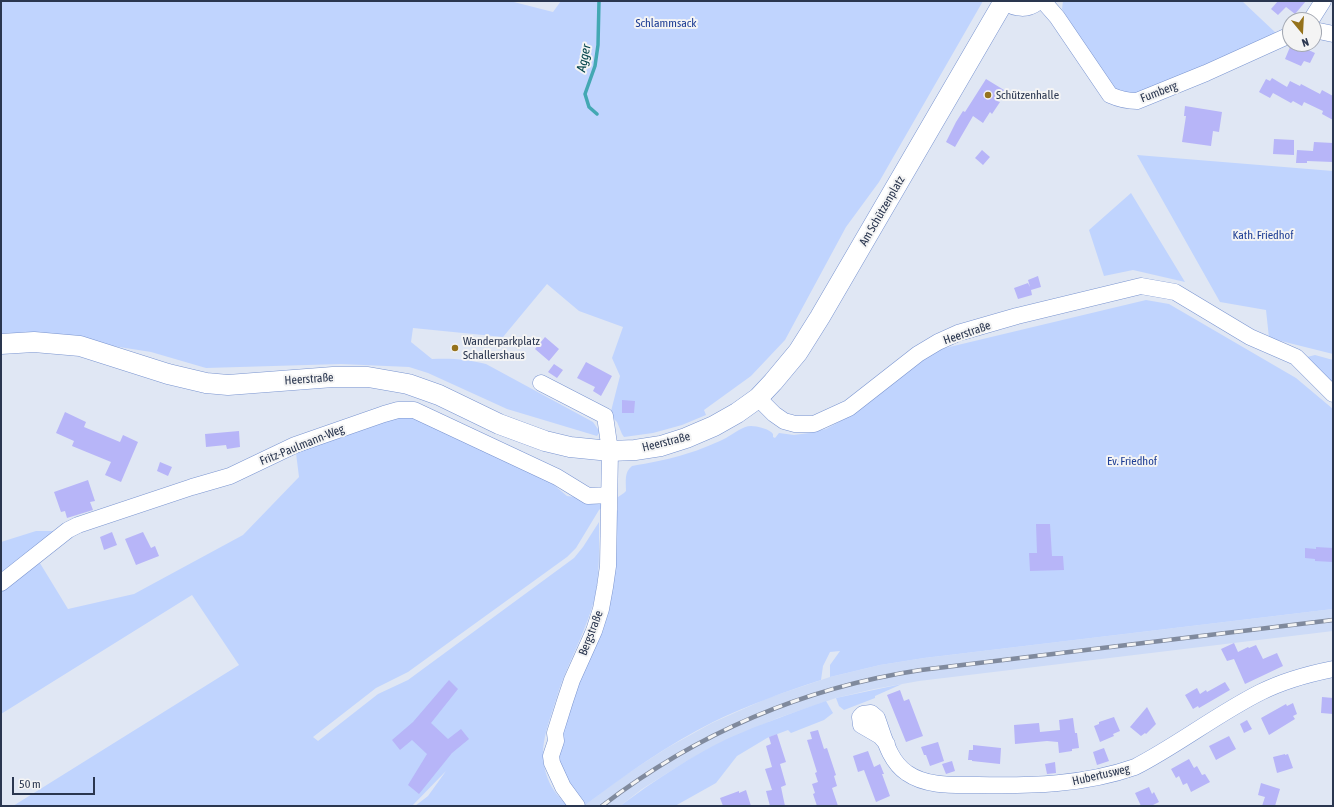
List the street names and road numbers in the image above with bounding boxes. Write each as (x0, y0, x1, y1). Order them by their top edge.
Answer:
street label: Fumberg (1138, 78, 1180, 106)
street label: Am Schützenplatz (856, 173, 908, 249)
street label: Heerstraße (941, 318, 993, 348)
street label: Heerstraße (284, 370, 334, 388)
street label: Fritz-Paulmann-Weg (258, 422, 346, 468)
street label: Heerstraße (640, 429, 692, 455)
street label: Bergstraße (576, 608, 606, 658)
street label: Hubertusweg (1071, 761, 1131, 789)

